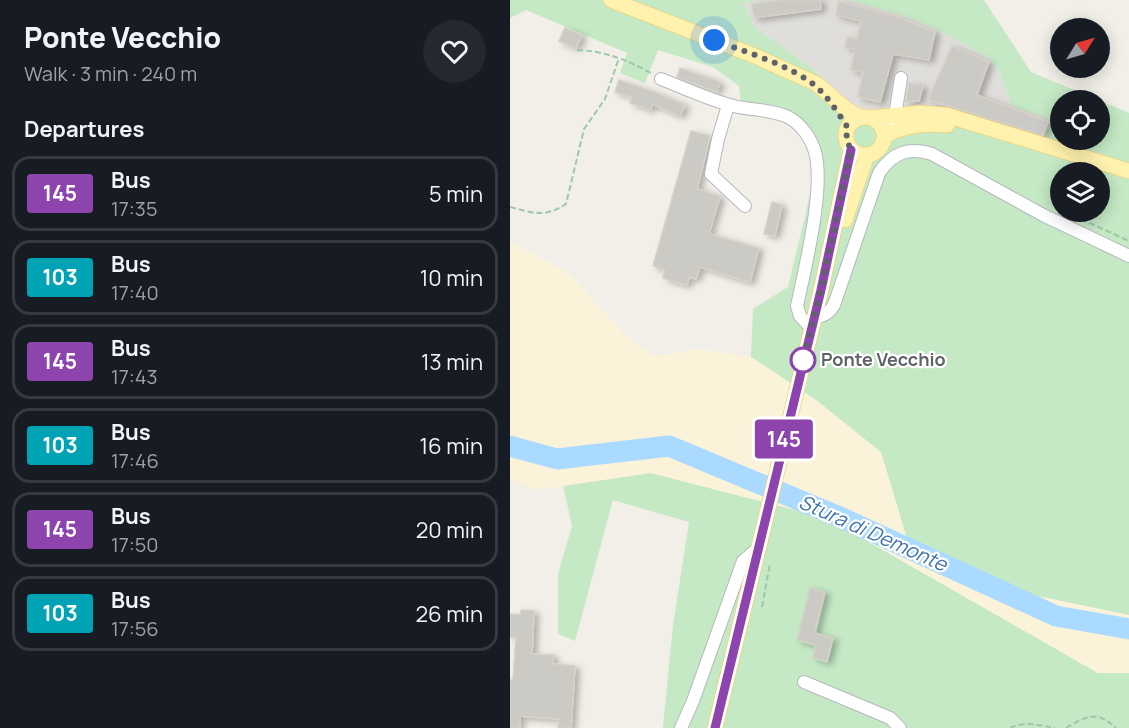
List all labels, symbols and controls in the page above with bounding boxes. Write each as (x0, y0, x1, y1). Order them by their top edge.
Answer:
text: Ponte Vecchio (24, 18, 221, 56)
north arrow (1050, 18, 1110, 78)
map controls (1050, 18, 1110, 222)
button: heart (423, 20, 486, 83)
your location (699, 25, 729, 55)
text: Walk · 3 min · 240 m (24, 60, 197, 87)
button: locate (1050, 90, 1110, 150)
text: Departures (24, 114, 144, 144)
button: layers (1050, 162, 1110, 222)
text: Bus (111, 165, 151, 195)
text: 145 (43, 179, 77, 207)
text: 5 min (429, 179, 483, 209)
text: 17:35 (111, 195, 157, 222)
text: Bus (111, 249, 151, 279)
text: 103 (42, 263, 78, 291)
text: 10 min (420, 263, 483, 293)
text: 17:40 (111, 279, 159, 306)
text: Bus (111, 333, 151, 363)
text: 145 (43, 347, 77, 375)
text: 13 min (421, 347, 483, 377)
marker: Ponte Vecchio (790, 347, 816, 373)
place label: Ponte Vecchio (821, 347, 946, 371)
text: 17:43 (111, 363, 158, 390)
text: Bus (111, 417, 151, 447)
line badge: 145 (750, 420, 818, 458)
text: 145 (767, 425, 801, 453)
text: 103 (42, 431, 78, 459)
text: 16 min (420, 431, 483, 461)
text: 17:46 (111, 447, 159, 474)
water label: Stura di Demonte (795, 488, 953, 578)
text: Bus (111, 501, 151, 531)
text: 145 (43, 515, 77, 543)
text: 20 min (416, 515, 483, 545)
text: 17:50 (111, 531, 159, 558)
text: Bus (111, 585, 151, 615)
text: 103 (42, 599, 78, 627)
text: 26 min (416, 599, 483, 629)
text: 17:56 (111, 615, 159, 642)

